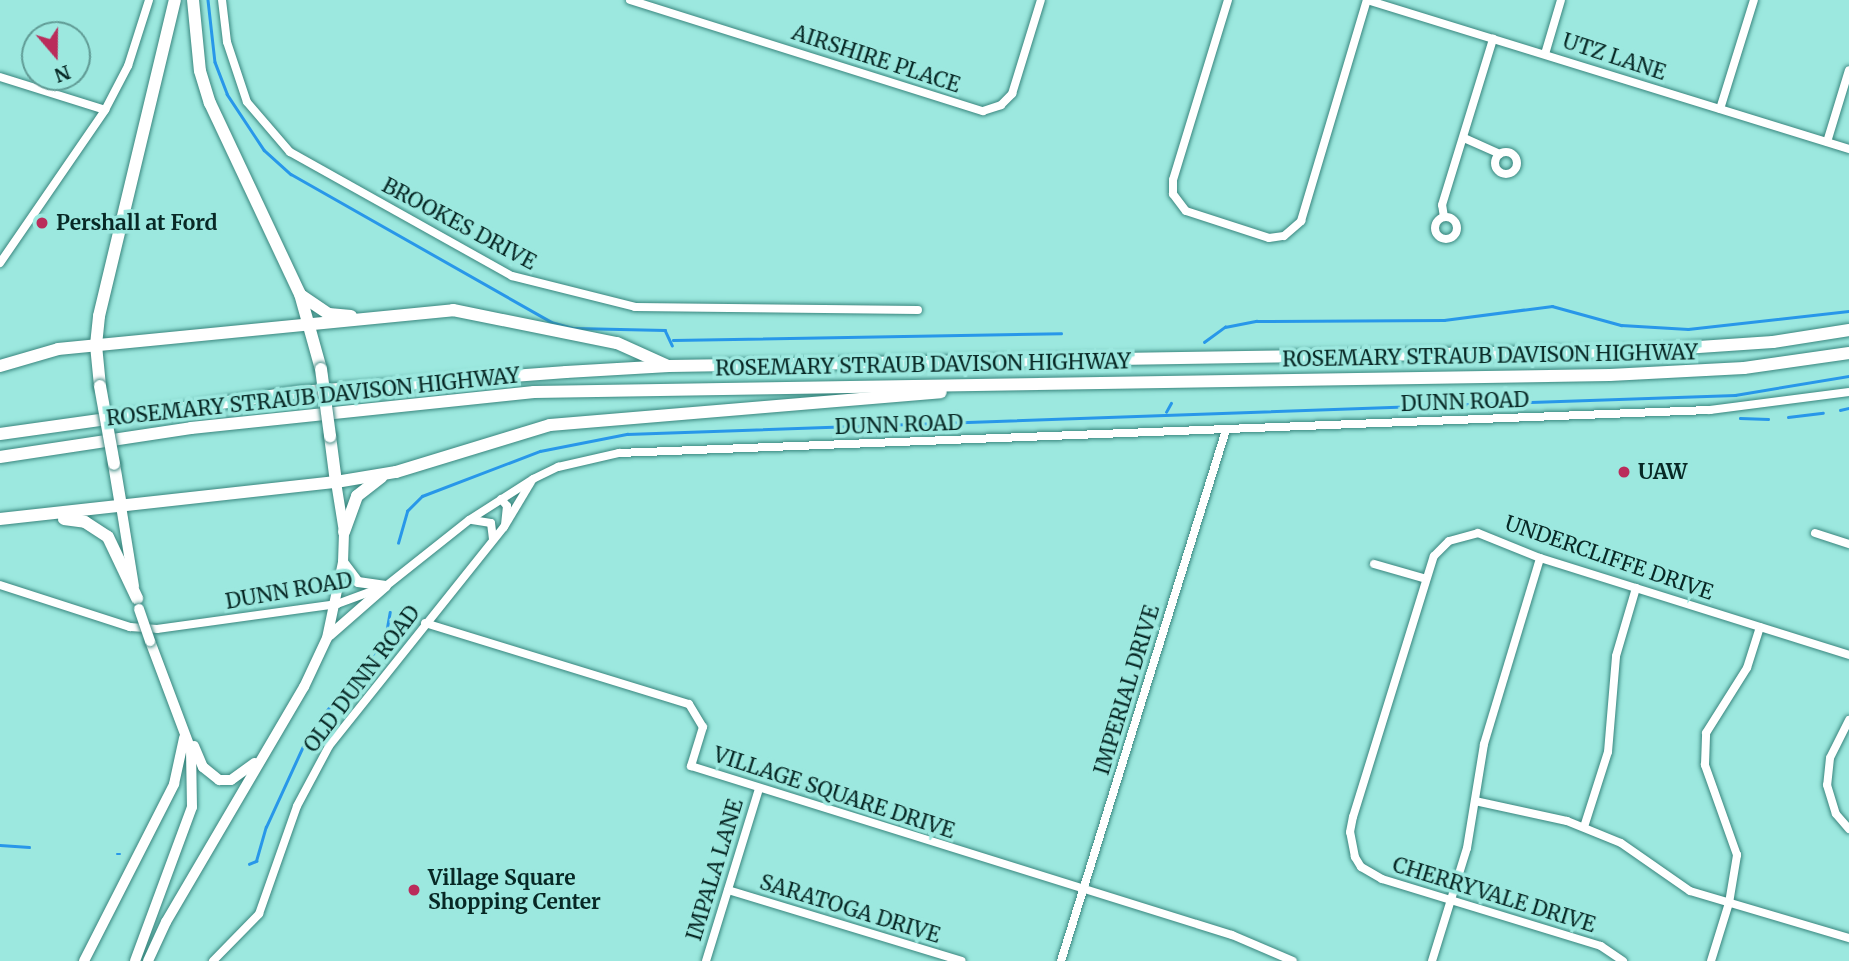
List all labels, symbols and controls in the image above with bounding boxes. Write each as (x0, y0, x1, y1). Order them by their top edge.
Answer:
street label: AIRSHIRE PLACE (789, 20, 963, 98)
north arrow (21, 21, 91, 91)
street label: UTZ LANE (1559, 28, 1669, 86)
text: N (51, 60, 74, 88)
street label: BROOKES DRIVE (378, 173, 540, 275)
place label: Pershall at Ford (56, 210, 218, 236)
marker: Pershall at Ford (34, 215, 50, 231)
street label: ROSEMARY STRAUB DAVISON HIGHWAY (1282, 340, 1698, 372)
street label: ROSEMARY STRAUB DAVISON HIGHWAY (715, 349, 1131, 381)
street label: ROSEMARY STRAUB DAVISON HIGHWAY (105, 363, 521, 431)
street label: DUNN ROAD (1400, 387, 1530, 417)
street label: DUNN ROAD (834, 410, 964, 440)
place label: UAW (1638, 459, 1687, 485)
marker: UAW (1616, 464, 1632, 480)
street label: UNDERCLIFFE DRIVE (1501, 510, 1717, 606)
street label: DUNN ROAD (223, 567, 355, 615)
street label: OLD DUNN ROAD (299, 601, 425, 757)
street label: IMPERIAL DRIVE (1089, 602, 1165, 778)
street label: VILLAGE SQUARE DRIVE (710, 742, 958, 844)
street label: IMPALA LANE (682, 796, 748, 944)
street label: CHERRYVALE DRIVE (1389, 852, 1599, 938)
place label: Village Square Shopping Center (428, 865, 601, 915)
street label: SARATOGA DRIVE (757, 870, 943, 948)
marker: Village Square Shopping Center (406, 882, 422, 898)

